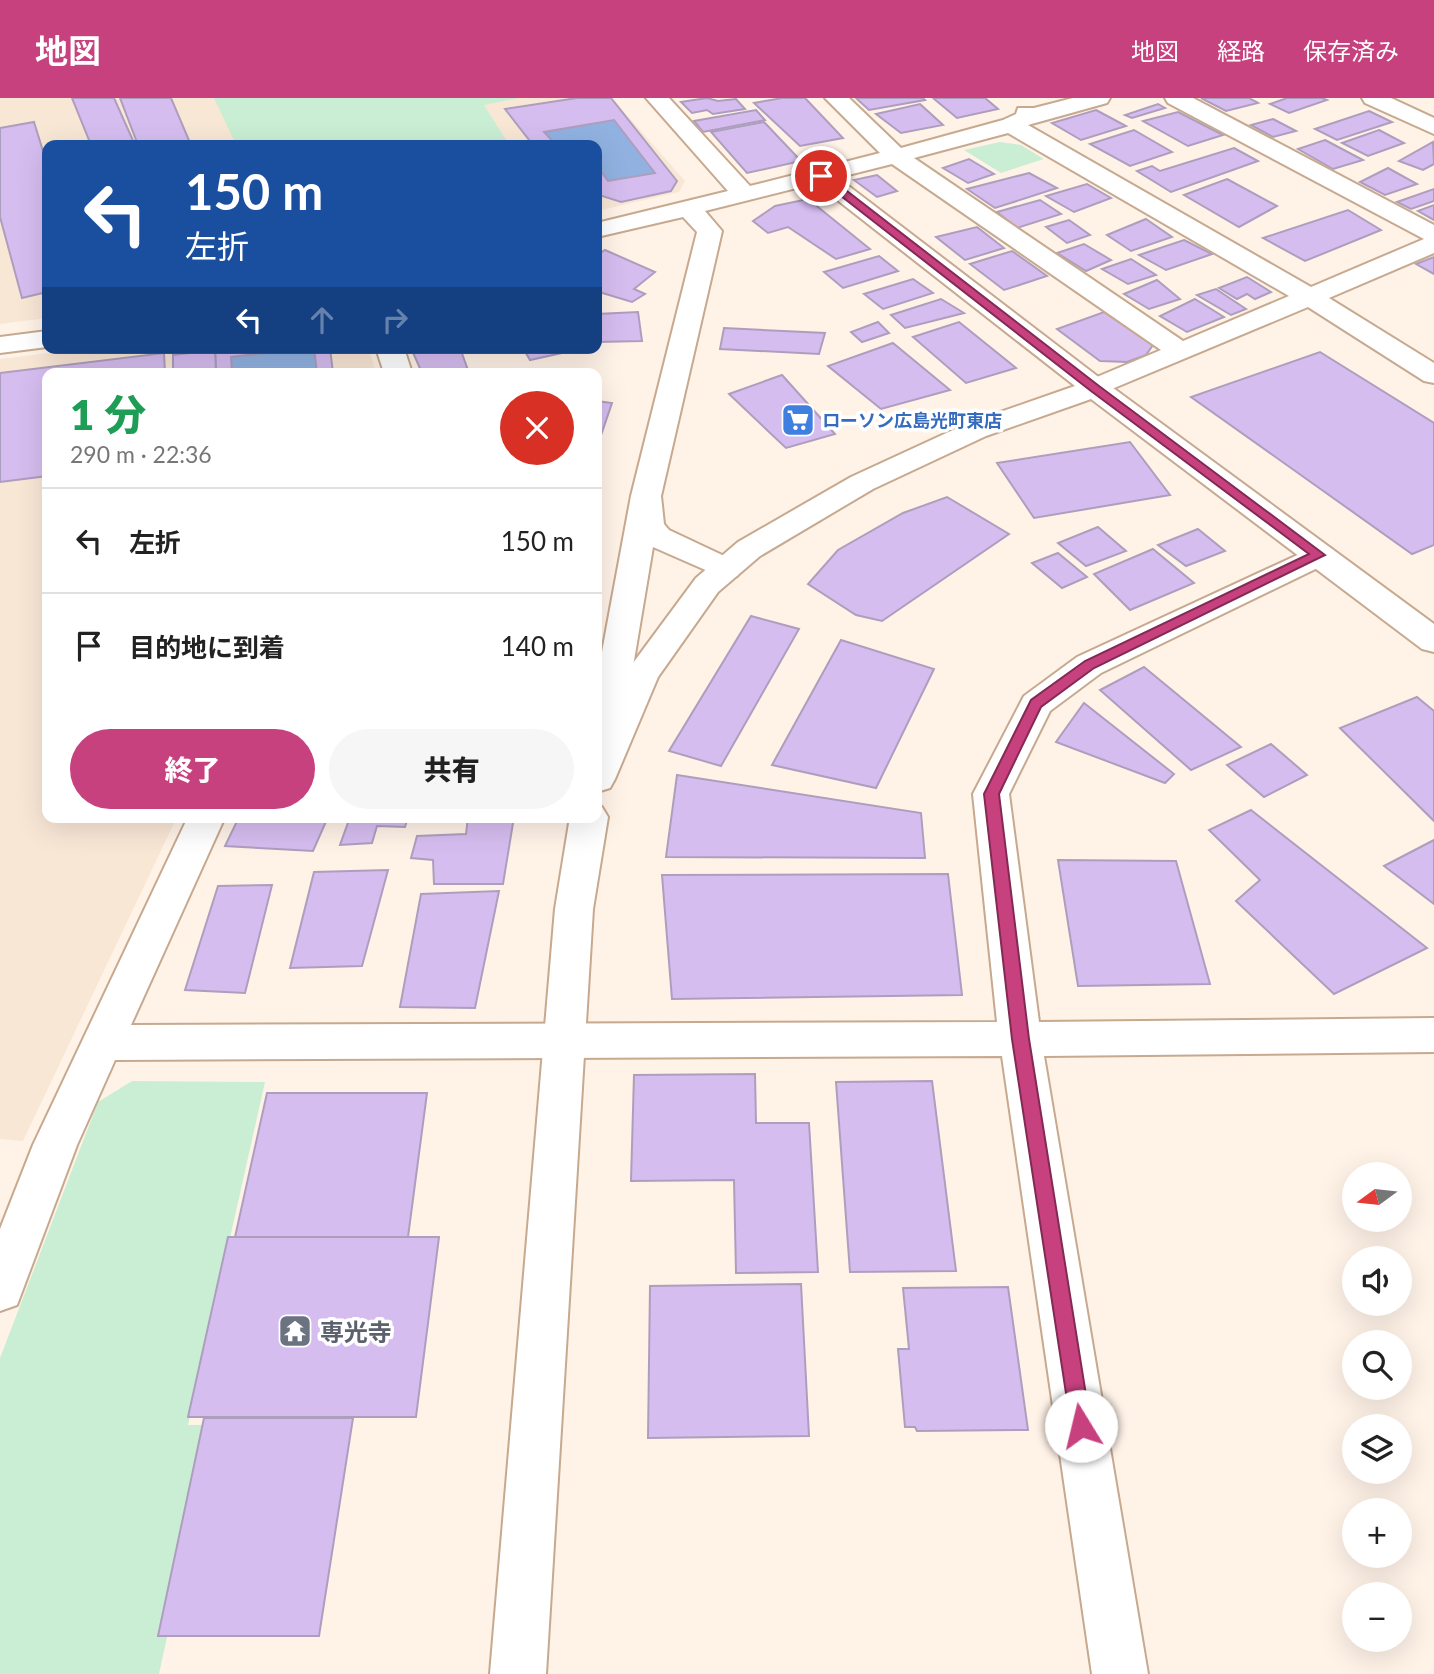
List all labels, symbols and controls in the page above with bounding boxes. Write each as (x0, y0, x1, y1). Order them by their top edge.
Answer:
text: 地図 (35, 30, 101, 70)
text: 地図 (1131, 36, 1179, 65)
text: 経路 (1217, 36, 1265, 65)
text: 保存済み (1303, 36, 1399, 65)
pin (791, 146, 851, 206)
icon: arrive (802, 157, 840, 195)
text: 150 m (185, 162, 323, 220)
icon: left (70, 168, 161, 259)
text: 左折 (185, 226, 249, 265)
icon: left (230, 301, 268, 339)
icon: ahead (303, 301, 341, 339)
icon: right (376, 301, 414, 339)
text: 1 分 (70, 389, 146, 439)
button: close (500, 391, 574, 465)
supermarket icon: ローソン広島光町東店 (779, 401, 817, 439)
place label: ローソン広島光町東店 (822, 409, 1002, 431)
text: 290 m · 22:36 (70, 440, 212, 468)
icon: left (70, 522, 108, 560)
text: 150 m (501, 525, 574, 557)
text: 左折 (129, 526, 181, 558)
icon: arrive (70, 627, 108, 665)
text: 140 m (501, 630, 574, 662)
text: 目的地に到着 (129, 631, 285, 663)
button: 終了 (70, 729, 315, 809)
button: 共有 (329, 729, 574, 809)
north arrow (1342, 1162, 1412, 1232)
map controls (1342, 1162, 1412, 1652)
button: sound (1342, 1246, 1412, 1316)
temple icon: 専光寺 (276, 1312, 314, 1350)
place label: 専光寺 (320, 1317, 392, 1346)
button: search (1342, 1330, 1412, 1400)
position arrow (1044, 1389, 1118, 1463)
button: layers (1342, 1414, 1412, 1484)
button: + (1342, 1498, 1412, 1568)
button: − (1342, 1582, 1412, 1652)

